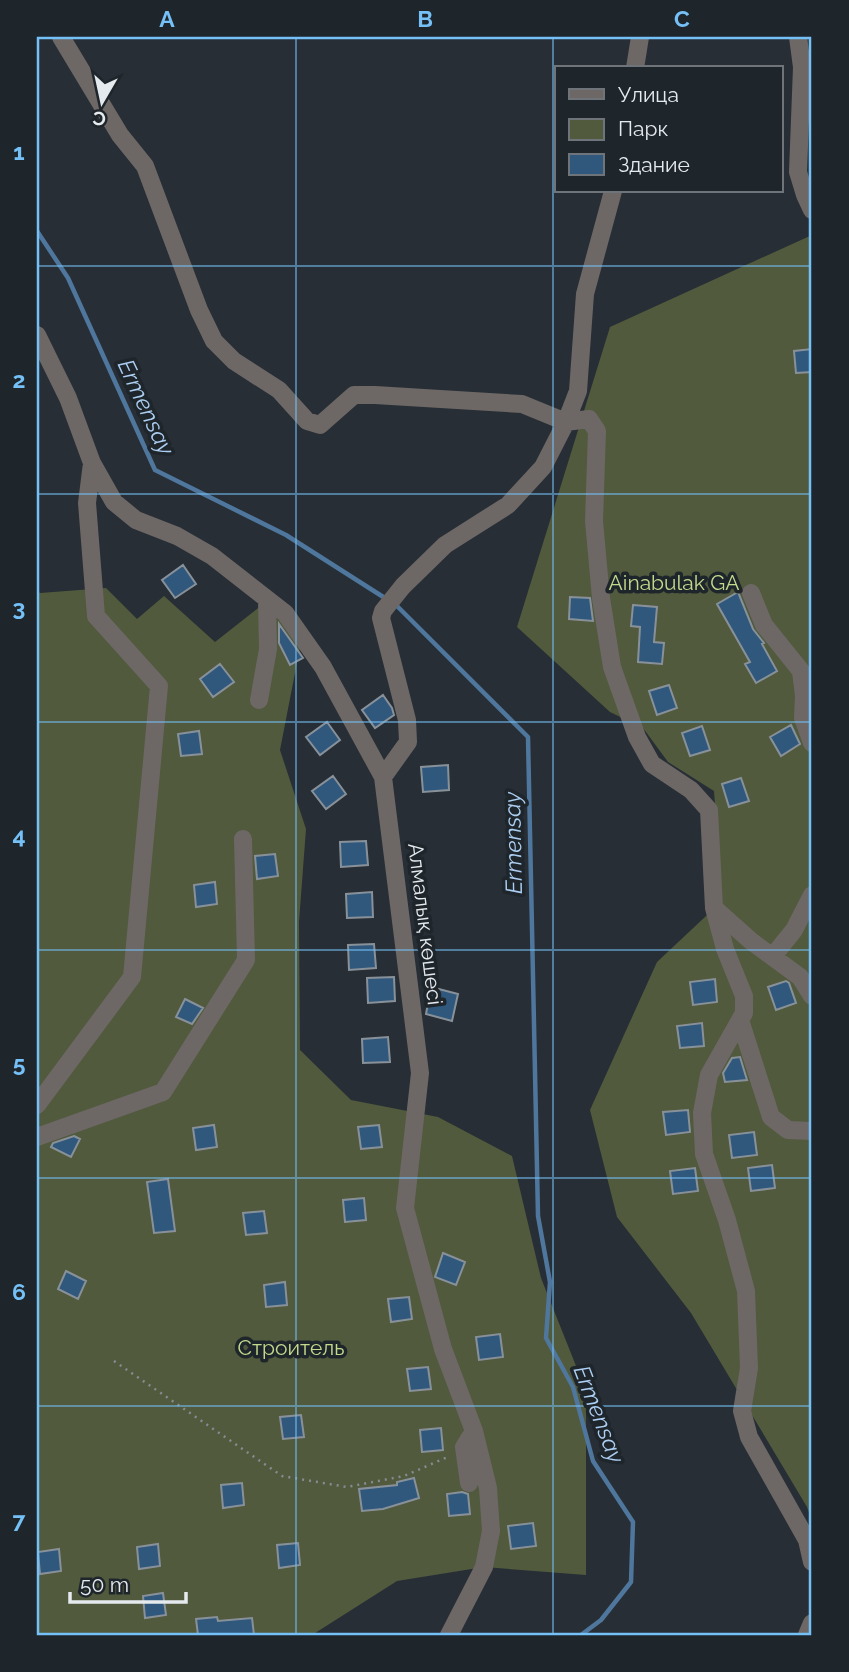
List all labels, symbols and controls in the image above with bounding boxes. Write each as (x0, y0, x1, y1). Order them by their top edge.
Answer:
text: A (159, 5, 175, 32)
text: B (417, 5, 433, 32)
text: C (674, 5, 690, 32)
north arrow (66, 66, 136, 136)
legend (555, 66, 782, 192)
text: Улица (618, 82, 679, 107)
text: С (91, 107, 108, 131)
text: Парк (618, 116, 668, 141)
text: 1 (13, 138, 25, 165)
text: Здание (618, 152, 690, 177)
water label: Ermensay (113, 355, 181, 460)
text: 2 (13, 366, 25, 393)
park label: Ainabulak GA (609, 570, 739, 595)
text: 3 (13, 594, 25, 621)
water label: Ermensay (498, 791, 527, 894)
text: 4 (12, 822, 26, 849)
street label: Алмалық көшесі (403, 841, 448, 1006)
text: 5 (13, 1050, 26, 1077)
text: 6 (12, 1278, 26, 1305)
park label: Строитель (238, 1335, 344, 1360)
water label: Ermensay (569, 1361, 631, 1467)
text: 7 (13, 1506, 26, 1533)
scale bar (70, 1560, 186, 1604)
text: 50 m (80, 1572, 129, 1597)

